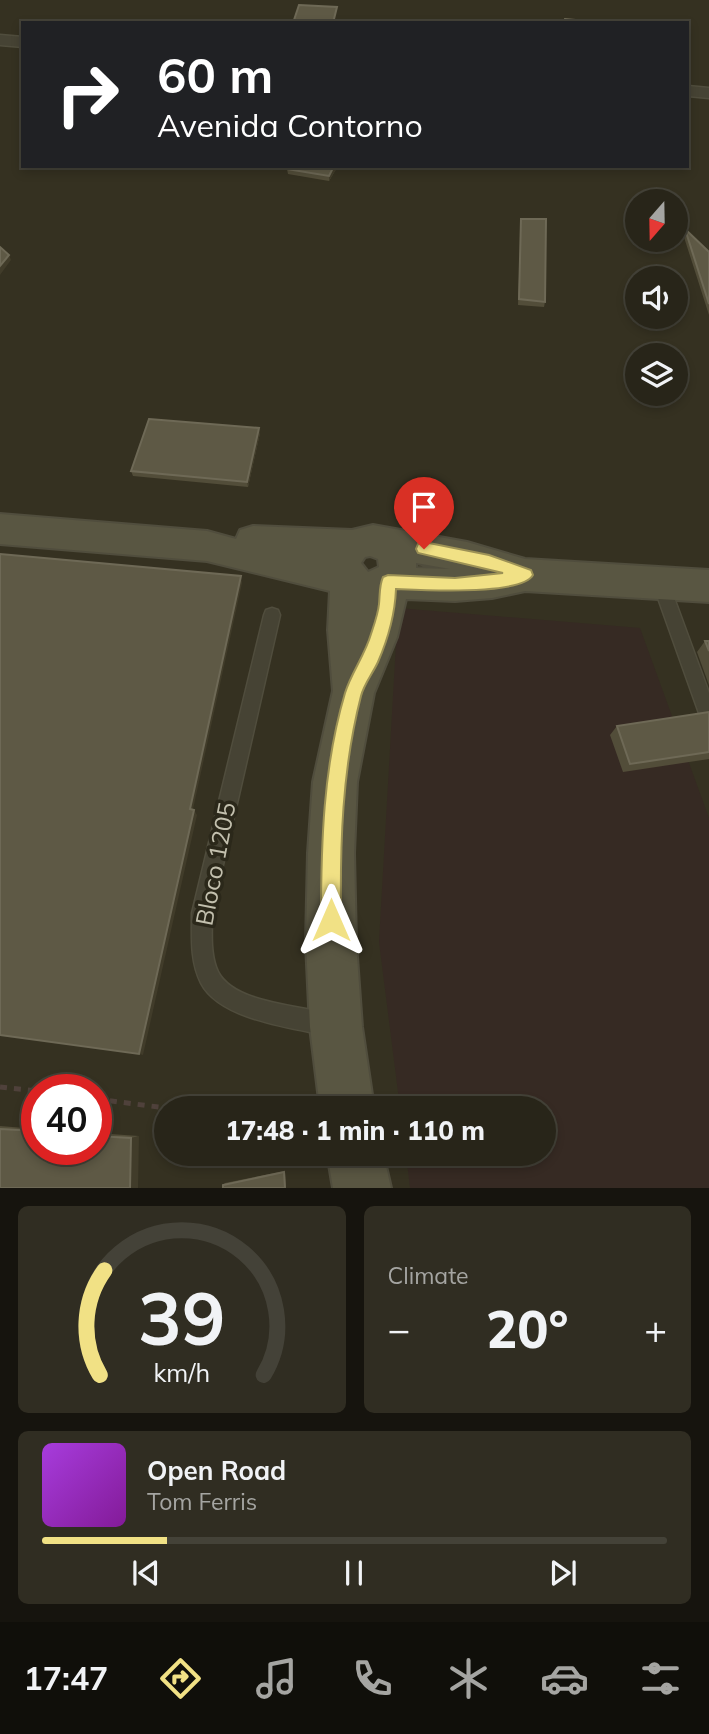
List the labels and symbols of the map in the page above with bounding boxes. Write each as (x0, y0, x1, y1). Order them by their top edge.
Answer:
north arrow (625, 189, 688, 252)
pin (394, 477, 454, 549)
street label: Bloco 1205 (188, 800, 242, 928)
position arrow (294, 883, 368, 957)
speed limit sign: 40 (21, 1074, 112, 1165)

